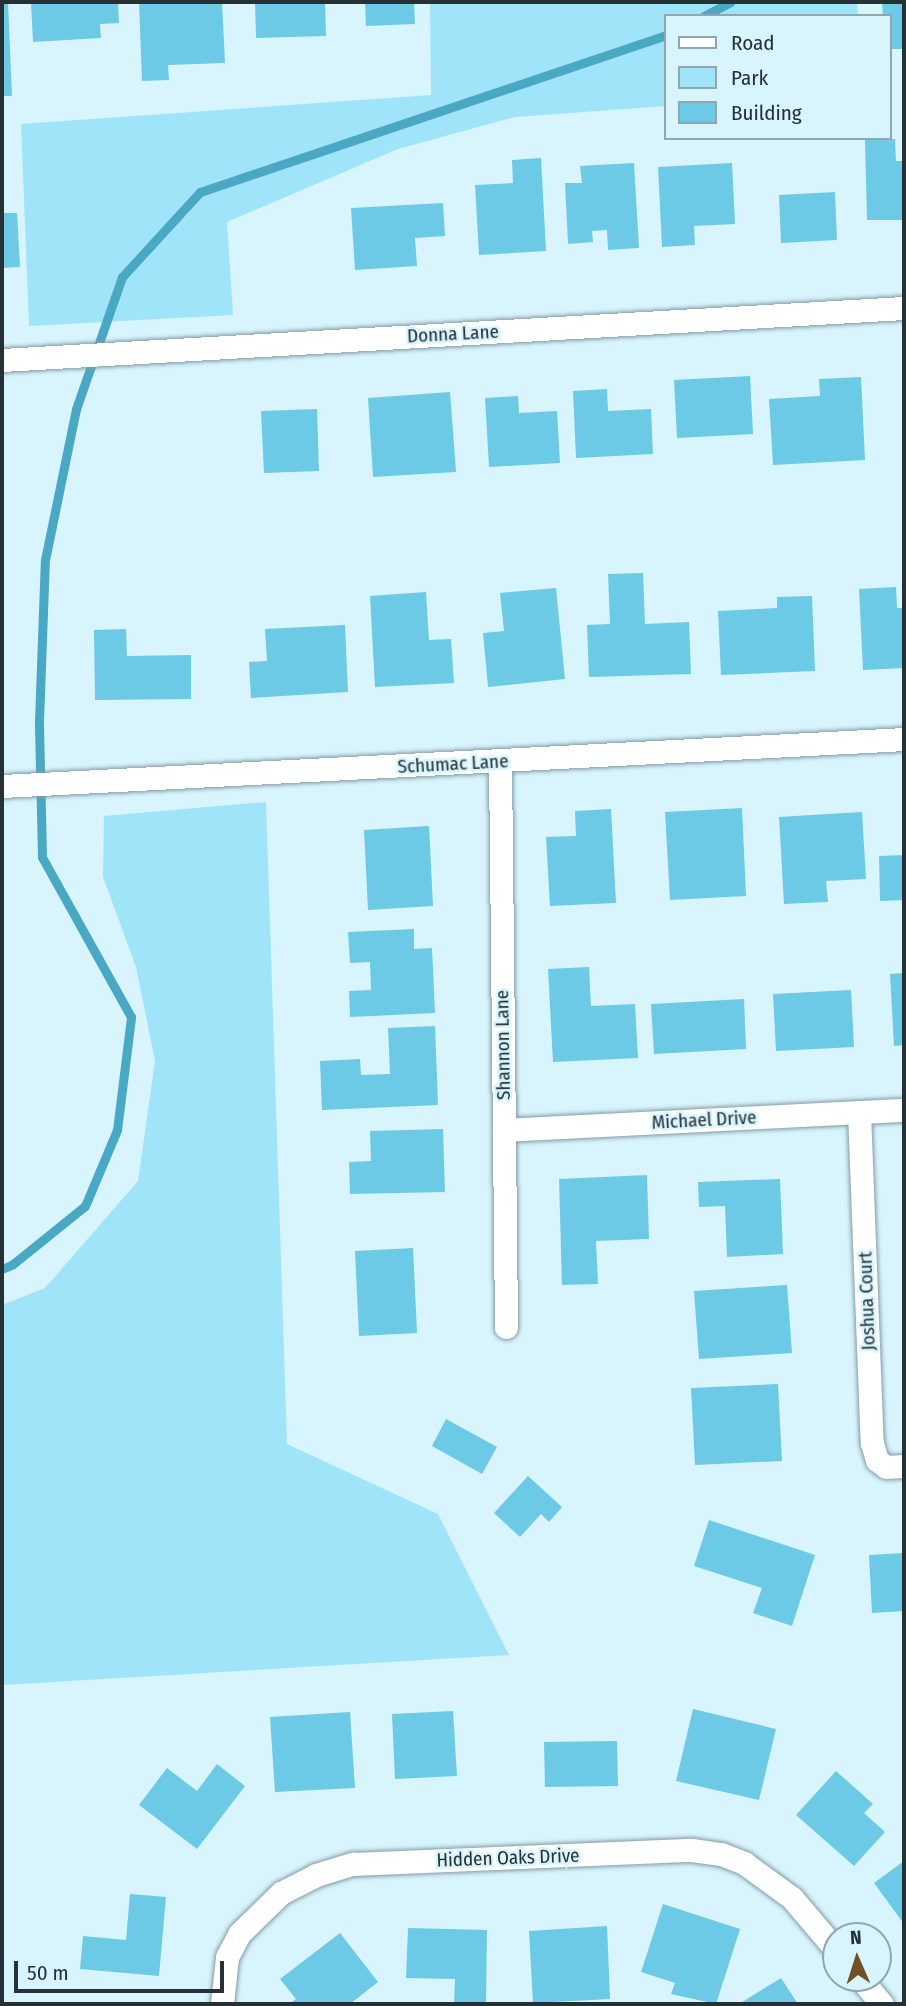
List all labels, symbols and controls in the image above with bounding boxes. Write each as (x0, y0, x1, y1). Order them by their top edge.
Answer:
legend (664, 14, 892, 140)
text: Road (731, 30, 775, 56)
text: Park (731, 65, 768, 91)
text: Building (731, 100, 802, 126)
street label: Donna Lane (407, 320, 499, 348)
street label: Schumac Lane (397, 750, 509, 778)
street label: Shannon Lane (491, 990, 515, 1100)
street label: Michael Drive (651, 1106, 757, 1134)
street label: Joshua Court (854, 1251, 880, 1351)
street label: Hidden Oaks Drive (436, 1844, 580, 1872)
north arrow (822, 1922, 892, 1992)
text: N (850, 1926, 862, 1949)
scale bar (18, 1946, 228, 1990)
text: 50 m (27, 1960, 69, 1986)

